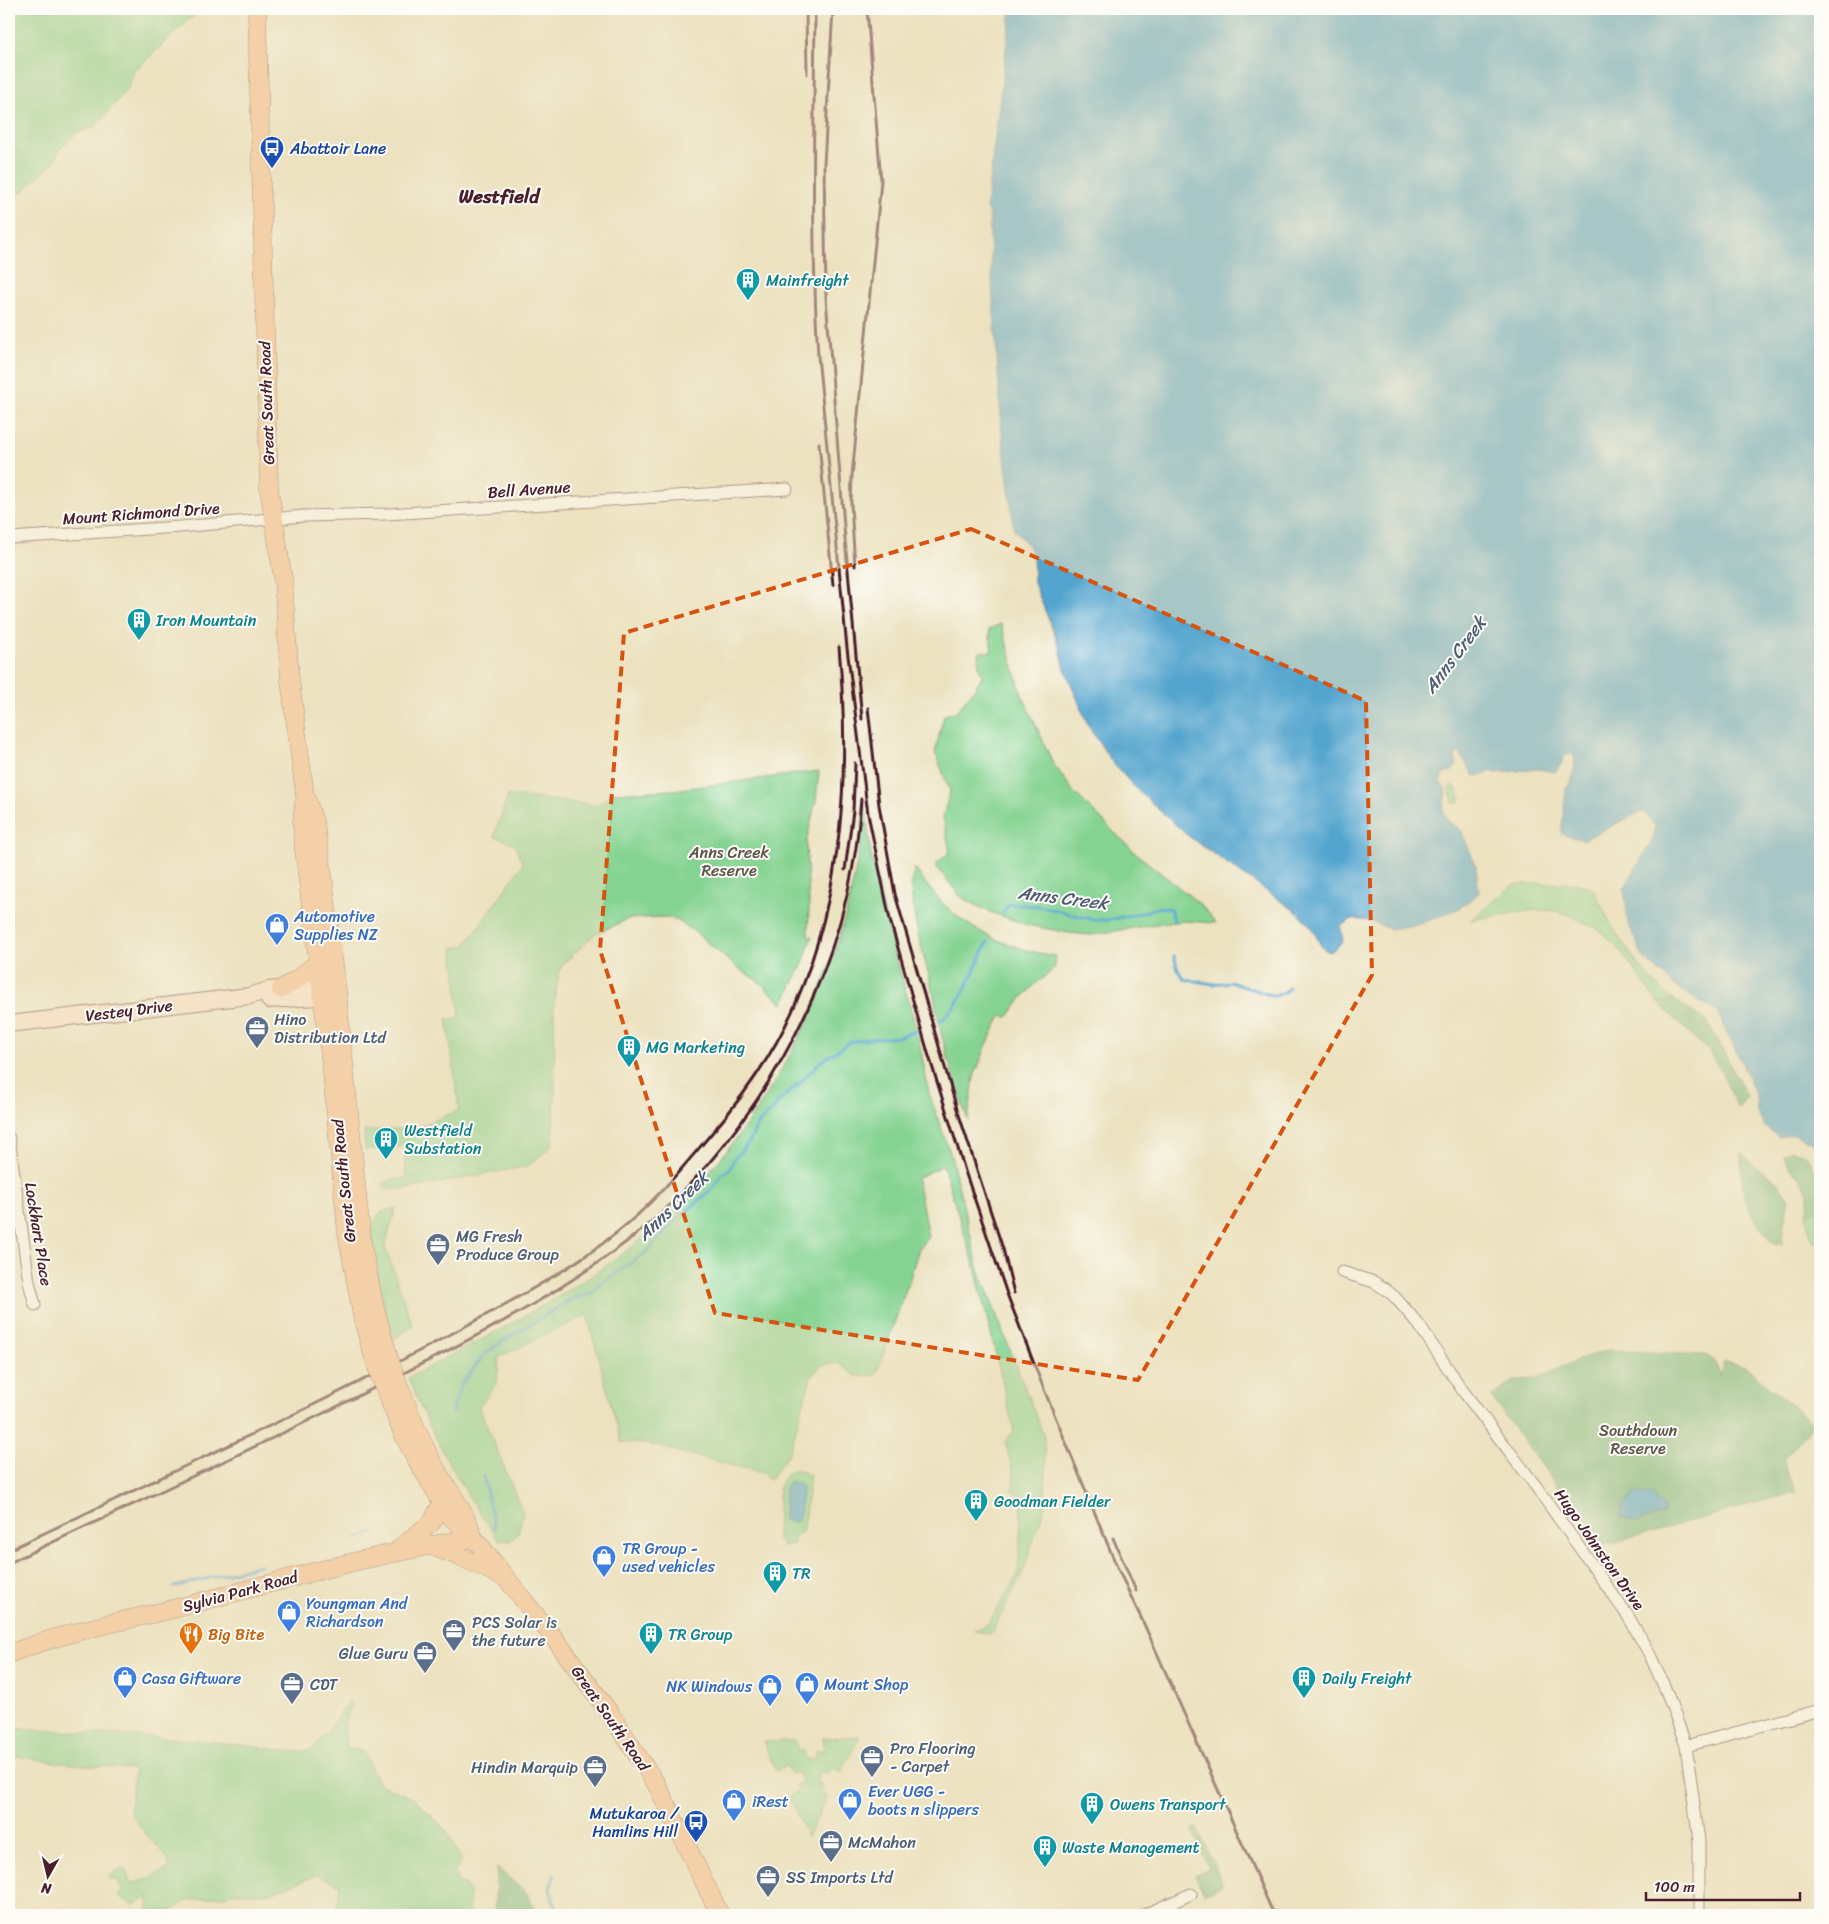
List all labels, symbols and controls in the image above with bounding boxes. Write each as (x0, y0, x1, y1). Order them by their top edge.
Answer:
place label: Abattoir Lane (289, 134, 386, 163)
bus stop icon: Abattoir Lane (259, 135, 285, 169)
district label: Westfield (459, 180, 541, 213)
place label: Mainfreight (766, 266, 849, 295)
building icon: Mainfreight (735, 267, 761, 301)
street label: Great South Road (250, 339, 283, 465)
street label: Bell Avenue (487, 472, 572, 507)
street label: Mount Richmond Drive (61, 494, 221, 533)
place label: Iron Mountain (155, 606, 257, 635)
building icon: Iron Mountain (126, 607, 152, 641)
water label: Anns Creek (1415, 608, 1496, 701)
park label: Anns Creek Reserve (688, 838, 769, 885)
water label: Anns Creek (1015, 877, 1112, 920)
place label: Automotive Supplies NZ (293, 902, 379, 949)
shop icon: Automotive Supplies NZ (264, 912, 290, 946)
street label: Vestey Drive (84, 991, 174, 1030)
place label: Hino Distribution Ltd (274, 1005, 387, 1052)
office icon: Hino Distribution Ltd (244, 1015, 270, 1049)
place label: MG Marketing (646, 1033, 745, 1062)
building icon: MG Marketing (616, 1034, 642, 1068)
street label: Great South Road (322, 1116, 364, 1244)
place label: Westfield Substation (404, 1116, 482, 1163)
building icon: Westfield Substation (373, 1126, 399, 1160)
water label: Anns Creek (629, 1162, 718, 1249)
street label: Lockhart Place (16, 1180, 61, 1288)
place label: MG Fresh Produce Group (456, 1222, 559, 1269)
office icon: MG Fresh Produce Group (425, 1232, 451, 1266)
park label: Southdown Reserve (1599, 1416, 1677, 1463)
street label: Hugo Johnston Drive (1546, 1482, 1653, 1617)
place label: Goodman Fielder (994, 1487, 1112, 1516)
building icon: Goodman Fielder (963, 1488, 989, 1522)
place label: TR Group - used vehicles (622, 1534, 715, 1581)
shop icon: TR Group - used vehicles (591, 1544, 617, 1578)
place label: TR (792, 1559, 811, 1588)
building icon: TR (762, 1560, 788, 1594)
street label: Sylvia Park Road (179, 1562, 302, 1621)
place label: Youngman And Richardson (306, 1589, 409, 1636)
shop icon: Youngman And Richardson (276, 1599, 302, 1633)
place label: PCS Solar is the future (472, 1608, 557, 1655)
office icon: PCS Solar is the future (441, 1618, 467, 1652)
place label: Big Bite (208, 1620, 264, 1649)
place label: TR Group (668, 1620, 733, 1649)
restaurant icon: Big Bite (178, 1621, 204, 1655)
building icon: TR Group (638, 1621, 664, 1655)
place label: Glue Guru (339, 1639, 408, 1668)
office icon: Glue Guru (412, 1640, 438, 1674)
street label: Great South Road (563, 1659, 659, 1779)
place label: Casa Giftware (142, 1664, 241, 1693)
place label: Daily Freight (1322, 1664, 1412, 1693)
shop icon: Casa Giftware (112, 1665, 138, 1699)
building icon: Daily Freight (1291, 1665, 1317, 1699)
place label: CDT (310, 1670, 339, 1699)
place label: Mount Shop (824, 1670, 909, 1699)
office icon: CDT (279, 1671, 305, 1705)
shop icon: Mount Shop (794, 1671, 820, 1705)
place label: NK Windows (666, 1672, 753, 1701)
shop icon: NK Windows (757, 1673, 783, 1707)
place label: Pro Flooring - Carpet (890, 1734, 976, 1781)
office icon: Pro Flooring - Carpet (859, 1744, 885, 1778)
place label: Hindin Marquip (471, 1753, 579, 1782)
office icon: Hindin Marquip (582, 1754, 608, 1788)
place label: Ever UGG - boots n slippers (868, 1777, 980, 1824)
place label: iRest (752, 1787, 789, 1816)
shop icon: Ever UGG - boots n slippers (837, 1787, 863, 1821)
shop icon: iRest (721, 1788, 747, 1822)
place label: Owens Transport (1110, 1790, 1226, 1819)
building icon: Owens Transport (1079, 1791, 1105, 1825)
place label: Mutukaroa / Hamlins Hill (589, 1799, 680, 1846)
bus stop icon: Mutukaroa / Hamlins Hill (683, 1809, 709, 1843)
place label: McMahon (848, 1828, 916, 1857)
office icon: McMahon (818, 1829, 844, 1863)
place label: Waste Management (1062, 1833, 1200, 1862)
building icon: Waste Management (1032, 1834, 1058, 1868)
north arrow (22, 1852, 72, 1902)
place label: SS Imports Ltd (786, 1863, 894, 1892)
office icon: SS Imports Ltd (755, 1864, 781, 1898)
scale bar (1646, 1869, 1800, 1901)
text: 100 m (1654, 1874, 1695, 1900)
text: N (39, 1875, 54, 1902)

